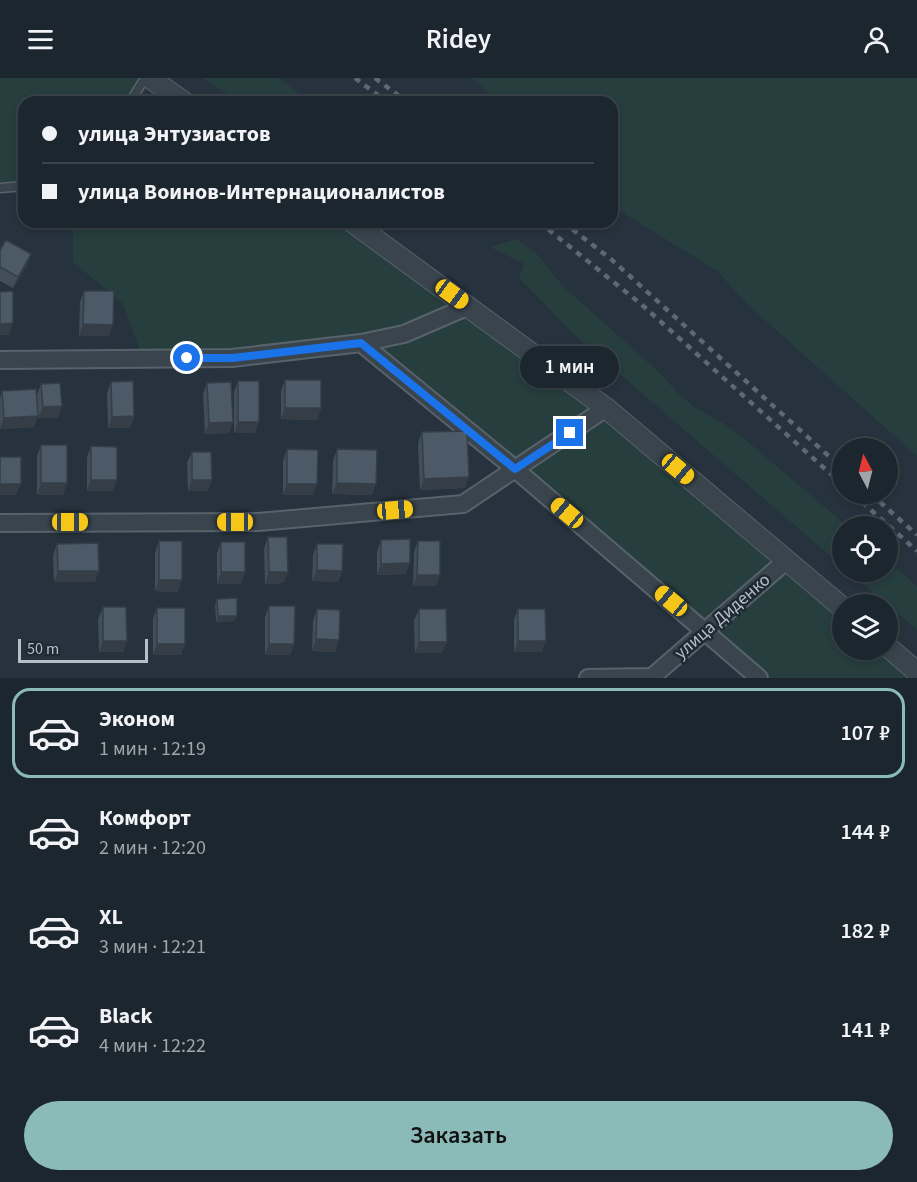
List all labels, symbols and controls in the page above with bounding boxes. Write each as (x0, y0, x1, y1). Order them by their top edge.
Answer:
text: Ridey (426, 20, 491, 59)
icon: menu (24, 23, 57, 56)
icon: person (860, 23, 893, 56)
text: улица Энтузиастов (78, 118, 271, 150)
text: улица Воинов-Интернационалистов (78, 176, 445, 208)
car (432, 276, 472, 312)
route start (173, 344, 200, 371)
callout: 1 мин (520, 346, 620, 388)
text: 1 мин (544, 353, 595, 381)
route end (556, 419, 583, 446)
north arrow (832, 438, 898, 504)
map controls (832, 438, 898, 660)
car (658, 451, 698, 487)
car (547, 495, 587, 531)
car (376, 499, 414, 521)
car (52, 513, 88, 531)
car (217, 513, 253, 531)
button: locate (832, 516, 898, 582)
street label: улица Диденко (669, 568, 776, 665)
car (651, 583, 691, 619)
button: layers (832, 594, 898, 660)
scale bar (18, 636, 148, 664)
text: 50 m (27, 638, 59, 660)
text: Эконом (99, 703, 175, 735)
icon: car (27, 706, 81, 760)
text: 107 ₽ (840, 717, 890, 749)
text: 1 мин · 12:19 (99, 735, 206, 763)
text: Комфорт (99, 802, 191, 834)
icon: car (27, 805, 81, 859)
text: 144 ₽ (840, 816, 890, 848)
text: 2 мин · 12:20 (99, 834, 206, 862)
text: XL (99, 901, 123, 933)
icon: car (27, 904, 81, 958)
text: 182 ₽ (840, 915, 890, 947)
text: 3 мин · 12:21 (99, 933, 206, 961)
text: Black (99, 1000, 153, 1032)
icon: car (27, 1003, 81, 1057)
text: 141 ₽ (840, 1014, 890, 1046)
text: 4 мин · 12:22 (99, 1032, 206, 1060)
button: Заказать (24, 1101, 893, 1170)

